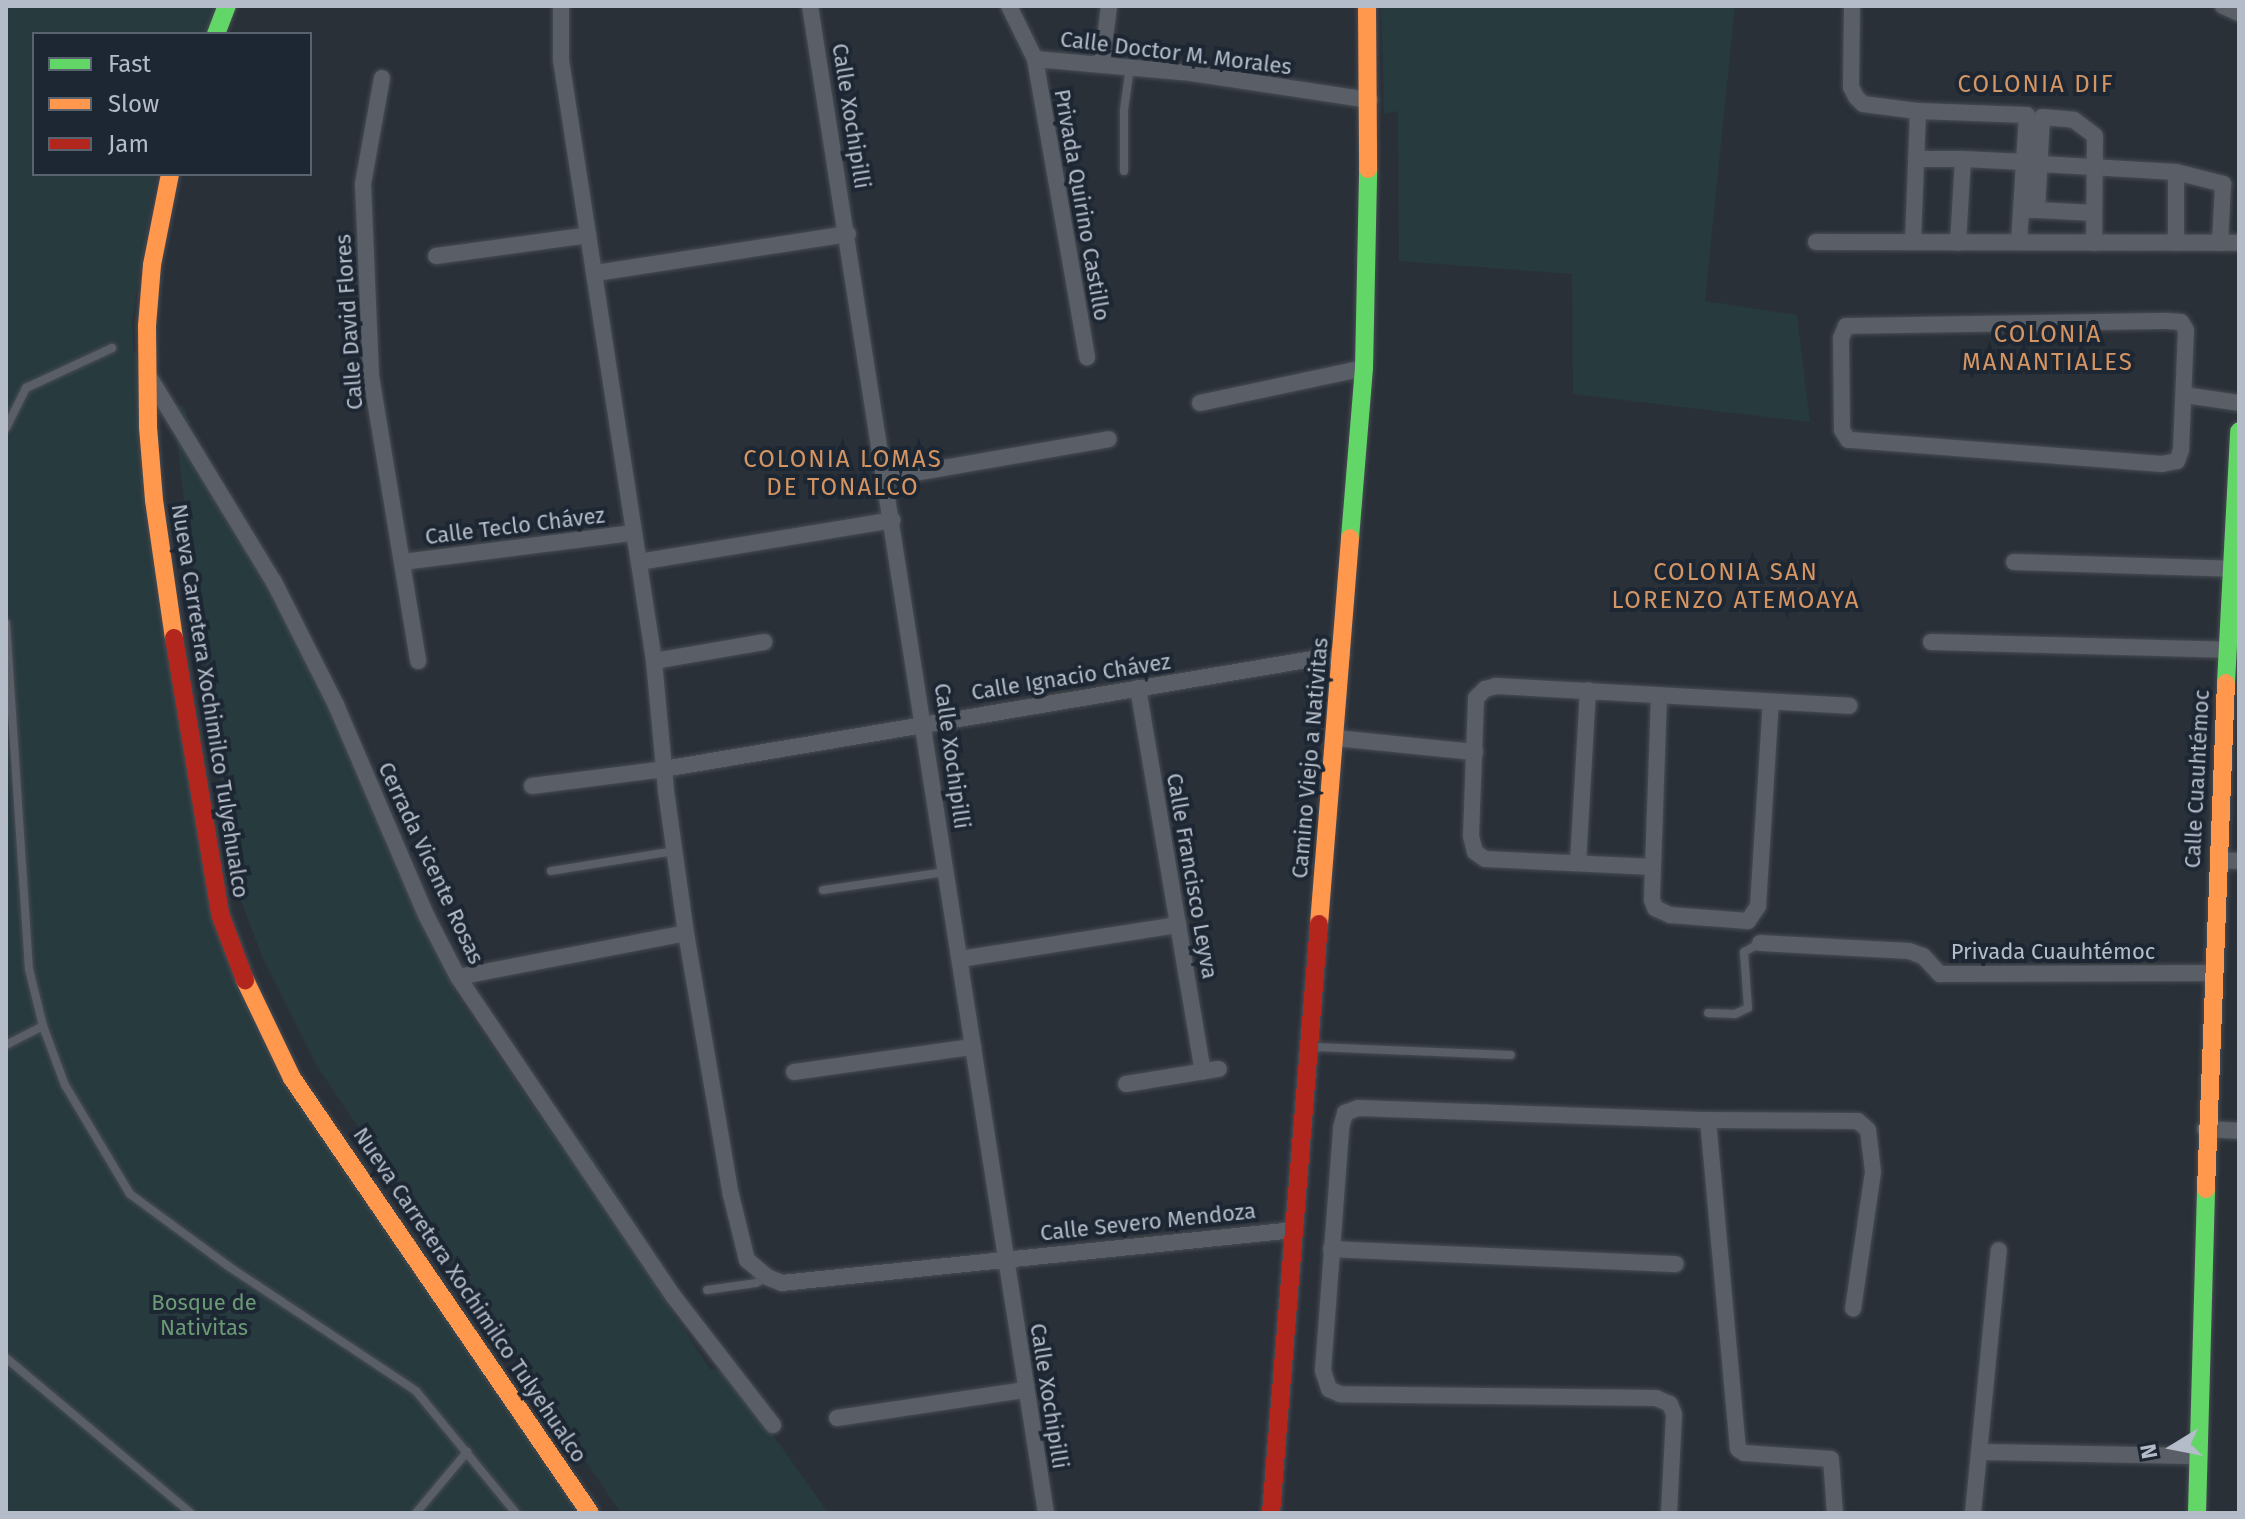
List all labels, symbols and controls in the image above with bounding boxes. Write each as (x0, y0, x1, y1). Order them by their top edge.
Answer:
street label: Calle Doctor M. Morales (1059, 26, 1293, 80)
legend (32, 32, 312, 176)
street label: Calle Xochipilli (826, 41, 876, 191)
text: Fast (108, 50, 151, 78)
district label: COLONIA DIF (1958, 71, 2114, 99)
street label: Privada Quirino Castillo (1049, 87, 1115, 323)
text: Slow (108, 90, 159, 118)
text: Jam (108, 130, 149, 158)
street label: Calle David Flores (330, 233, 368, 411)
district label: COLONIA MANANTIALES (1962, 321, 2134, 377)
district label: COLONIA LOMAS DE TONALCO (743, 446, 943, 502)
street label: Nueva Carretera Xochimilco Tulyehualco (166, 502, 254, 900)
street label: Calle Teclo Chávez (424, 502, 606, 550)
district label: COLONIA SAN LORENZO ATEMOAYA (1611, 559, 1861, 615)
street label: Camino Viejo a Nativitas (1286, 636, 1334, 880)
street label: Calle Ignacio Chávez (969, 648, 1173, 706)
street label: Calle Xochipilli (929, 681, 975, 831)
street label: Calle Cuauhtémoc (2179, 689, 2215, 869)
street label: Cerrada Vicente Rosas (373, 758, 489, 968)
street label: Calle Francisco Leyva (1161, 771, 1223, 981)
street label: Privada Cuauhtémoc (1951, 939, 2155, 965)
street label: Nueva Carretera Xochimilco Tulyehualco (348, 1122, 592, 1468)
street label: Calle Severo Mendoza (1039, 1198, 1257, 1246)
park label: Bosque de Nativitas (151, 1289, 257, 1340)
street label: Calle Xochipilli (1024, 1321, 1074, 1471)
north arrow (2133, 1407, 2213, 1487)
text: N (2134, 1442, 2163, 1461)

